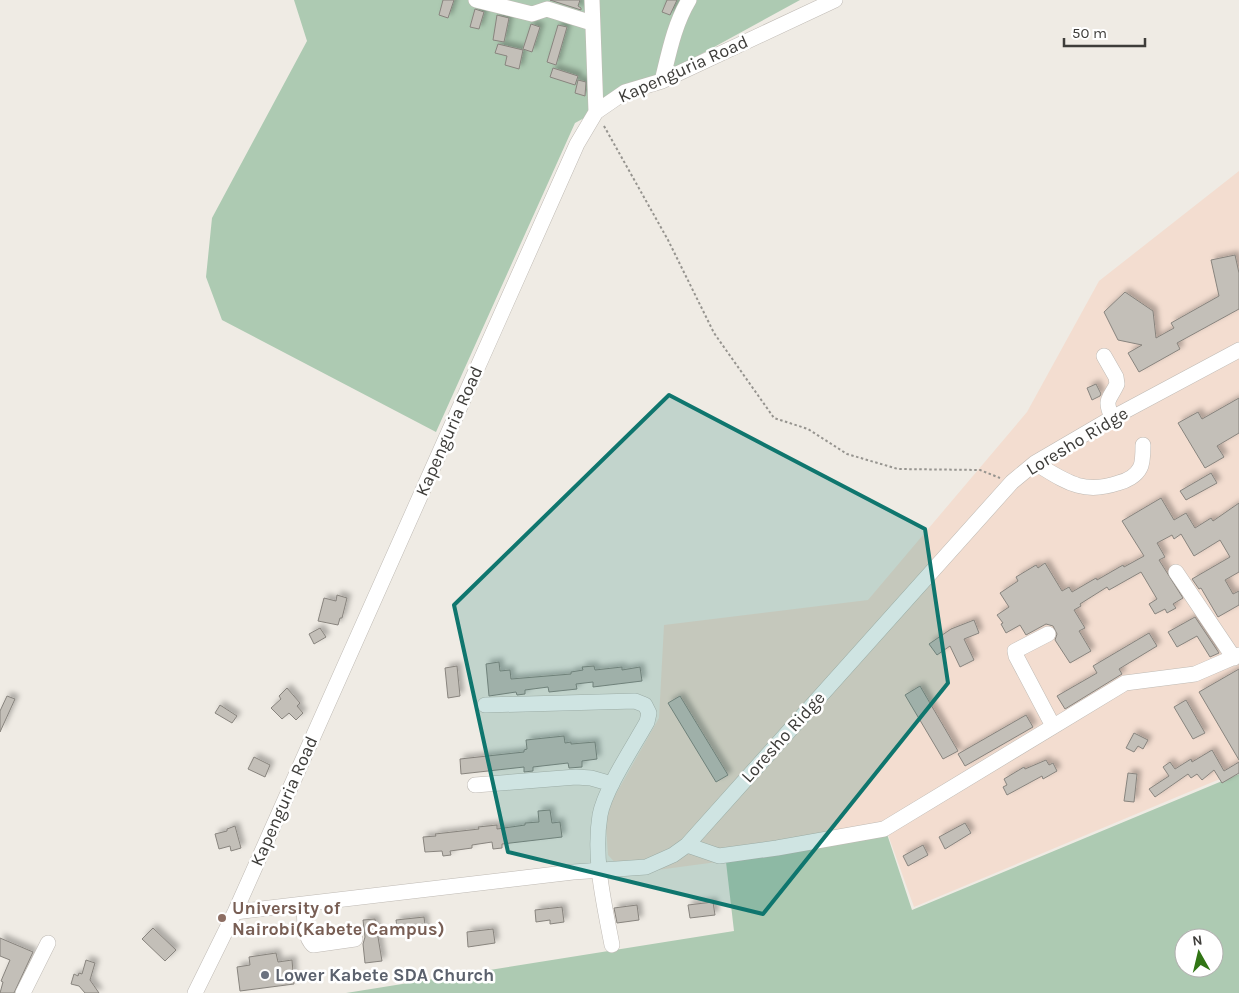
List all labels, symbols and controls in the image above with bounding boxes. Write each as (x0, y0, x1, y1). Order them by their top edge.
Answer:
scale bar (1064, 15, 1145, 47)
text: 50 m (1072, 24, 1107, 42)
street label: Kapenguria Road (615, 30, 751, 108)
street label: Kapenguria Road (410, 363, 488, 499)
street label: Loresho Ridge (1022, 402, 1132, 480)
street label: Loresho Ridge (736, 687, 830, 787)
street label: Kapenguria Road (245, 733, 323, 869)
place label: University of Nairobi(Kabete Campus) (232, 897, 445, 940)
marker: University of Nairobi(Kabete Campus) (216, 912, 228, 924)
north arrow (1174, 928, 1224, 978)
text: N (1191, 932, 1203, 950)
place label: Lower Kabete SDA Church (275, 964, 494, 986)
marker: Lower Kabete SDA Church (259, 969, 271, 981)

